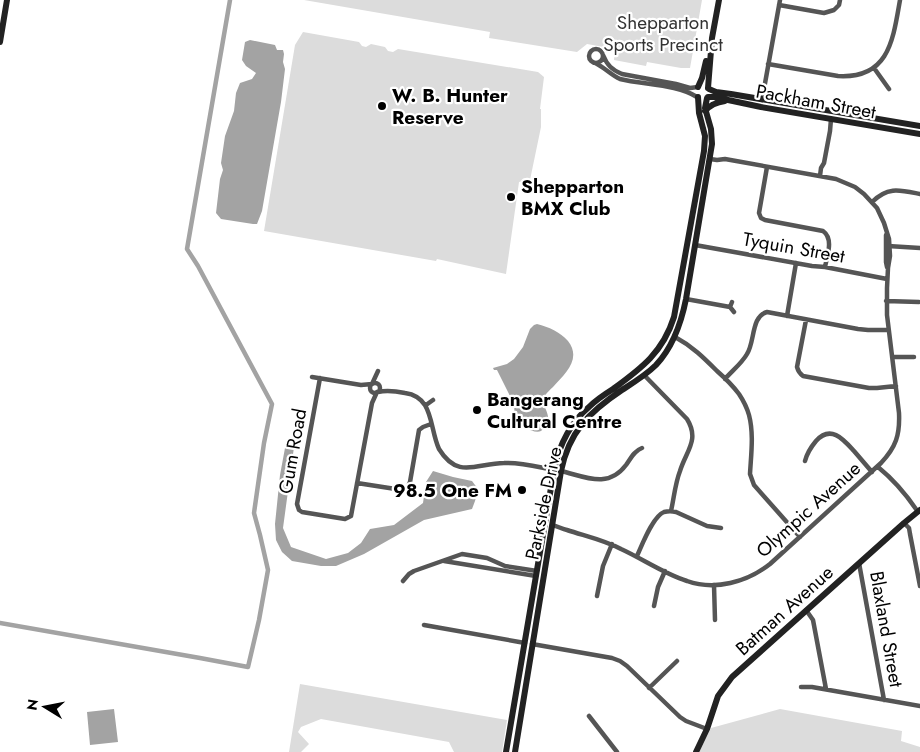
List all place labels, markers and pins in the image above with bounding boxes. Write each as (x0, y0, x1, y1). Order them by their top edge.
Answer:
place label: W. B. Hunter Reserve (392, 82, 508, 131)
marker: W. B. Hunter Reserve (376, 100, 388, 112)
place label: Shepparton BMX Club (521, 173, 624, 222)
marker: Shepparton BMX Club (505, 191, 517, 203)
place label: Bangerang Cultural Centre (487, 386, 622, 435)
marker: Bangerang Cultural Centre (471, 404, 483, 416)
place label: 98.5 One FM (393, 477, 512, 504)
marker: 98.5 One FM (516, 484, 528, 496)

